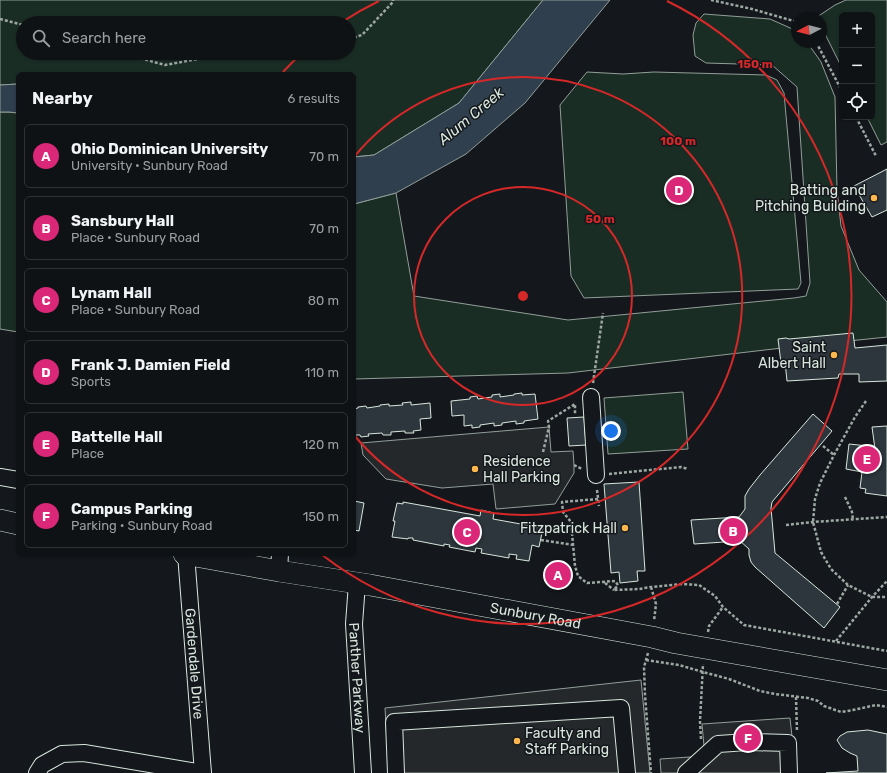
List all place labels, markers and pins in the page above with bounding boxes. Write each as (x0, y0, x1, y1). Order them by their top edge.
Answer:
pin: D (666, 175, 692, 205)
place label: Batting and Pitching Building (755, 182, 866, 215)
marker: Batting and Pitching Building (869, 193, 879, 203)
centre of rings (516, 289, 530, 303)
place label: Saint Albert Hall (758, 339, 827, 372)
marker: Saint Albert Hall (829, 350, 839, 360)
pin: E (854, 444, 880, 474)
place label: Residence Hall Parking (483, 453, 560, 486)
marker: Residence Hall Parking (470, 464, 480, 474)
pin: B (720, 516, 746, 546)
pin: C (454, 517, 480, 547)
place label: Fitzpatrick Hall (520, 520, 617, 537)
marker: Fitzpatrick Hall (620, 523, 630, 533)
pin: A (545, 560, 571, 590)
pin: F (735, 723, 761, 753)
place label: Faculty and Staff Parking (525, 725, 609, 758)
marker: Faculty and Staff Parking (512, 736, 522, 746)

